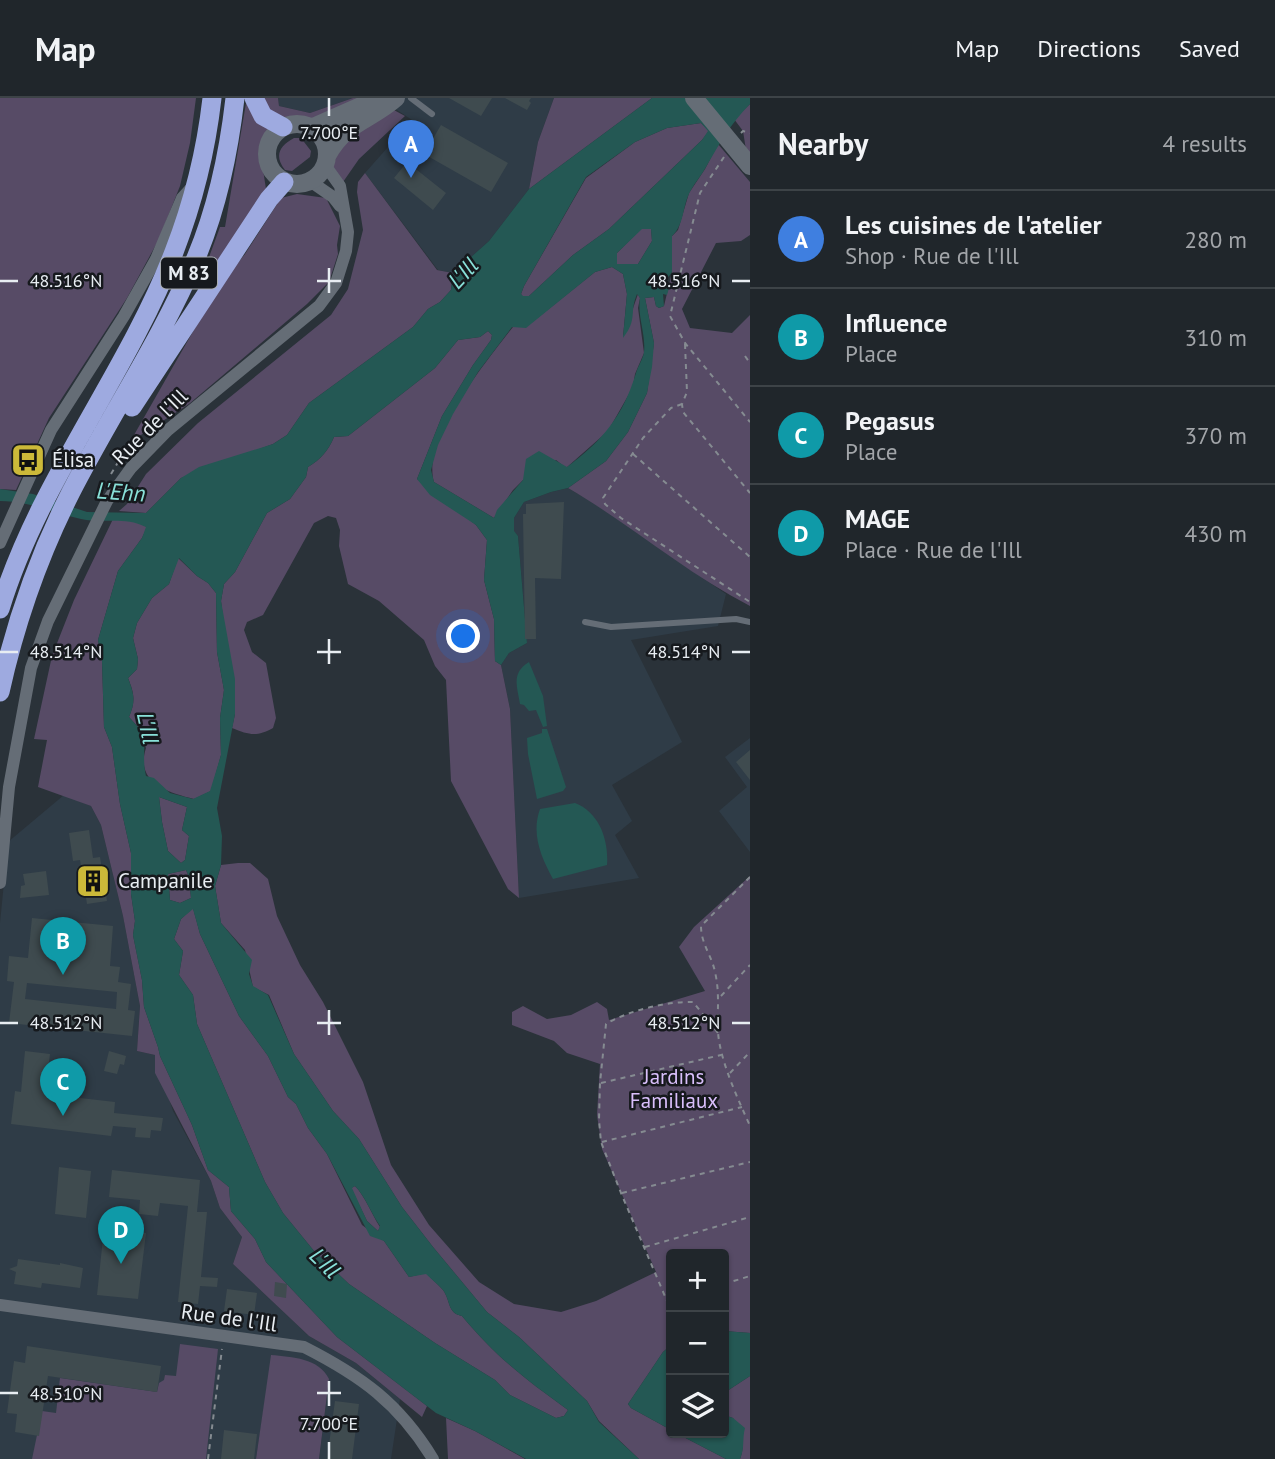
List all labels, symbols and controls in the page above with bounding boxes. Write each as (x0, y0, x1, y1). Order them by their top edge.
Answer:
text: Map (35, 27, 96, 70)
text: Map (955, 33, 999, 64)
text: Directions (1037, 33, 1141, 64)
text: Saved (1179, 33, 1240, 64)
pin: A (388, 120, 434, 178)
text: 7.700°E (300, 121, 358, 144)
text: Nearby (778, 124, 868, 163)
text: 4 results (1163, 129, 1247, 158)
text: Les cuisines de l'atelier (845, 208, 1102, 241)
text: A (794, 225, 808, 254)
text: 280 m (1185, 225, 1247, 254)
text: Shop · Rue de l'Ill (845, 241, 1019, 270)
water label: L'Ill (441, 251, 484, 294)
road number: M 83 (161, 258, 217, 288)
text: 48.516°N (30, 269, 102, 292)
text: 48.516°N (648, 269, 720, 292)
text: Influence (845, 306, 947, 339)
text: B (794, 323, 808, 352)
text: 310 m (1185, 323, 1247, 352)
text: Place (845, 339, 898, 368)
street label: Rue de l'Ill (106, 383, 193, 470)
text: Pegasus (845, 404, 935, 437)
text: C (795, 421, 807, 450)
text: 370 m (1185, 421, 1247, 450)
text: Place (845, 437, 898, 466)
bus stop icon: Élisa (9, 441, 47, 479)
place label: Élisa (52, 446, 94, 473)
water label: L'Ehn (96, 475, 147, 508)
text: MAGE (845, 502, 910, 535)
text: D (794, 519, 808, 548)
text: 430 m (1185, 519, 1247, 548)
text: Place · Rue de l'Ill (845, 535, 1022, 564)
your location (446, 619, 480, 653)
text: 48.514°N (30, 640, 102, 663)
text: 48.514°N (648, 640, 720, 663)
water label: L'Ill (131, 709, 166, 747)
building icon: Campanile (74, 862, 112, 900)
place label: Campanile (118, 867, 213, 894)
pin: B (40, 917, 86, 975)
text: 48.512°N (30, 1011, 102, 1034)
text: 48.512°N (648, 1011, 720, 1034)
pin: C (40, 1058, 86, 1116)
park label: Jardins Familiaux (630, 1063, 718, 1114)
pin: D (98, 1206, 144, 1264)
water label: L'Ill (304, 1241, 347, 1284)
map controls (666, 1249, 729, 1438)
button: + (666, 1249, 729, 1312)
street label: Rue de l'Ill (179, 1297, 279, 1338)
button: − (666, 1312, 729, 1375)
button: layers (666, 1375, 729, 1438)
text: 48.510°N (30, 1382, 102, 1405)
text: 7.700°E (300, 1412, 358, 1435)

